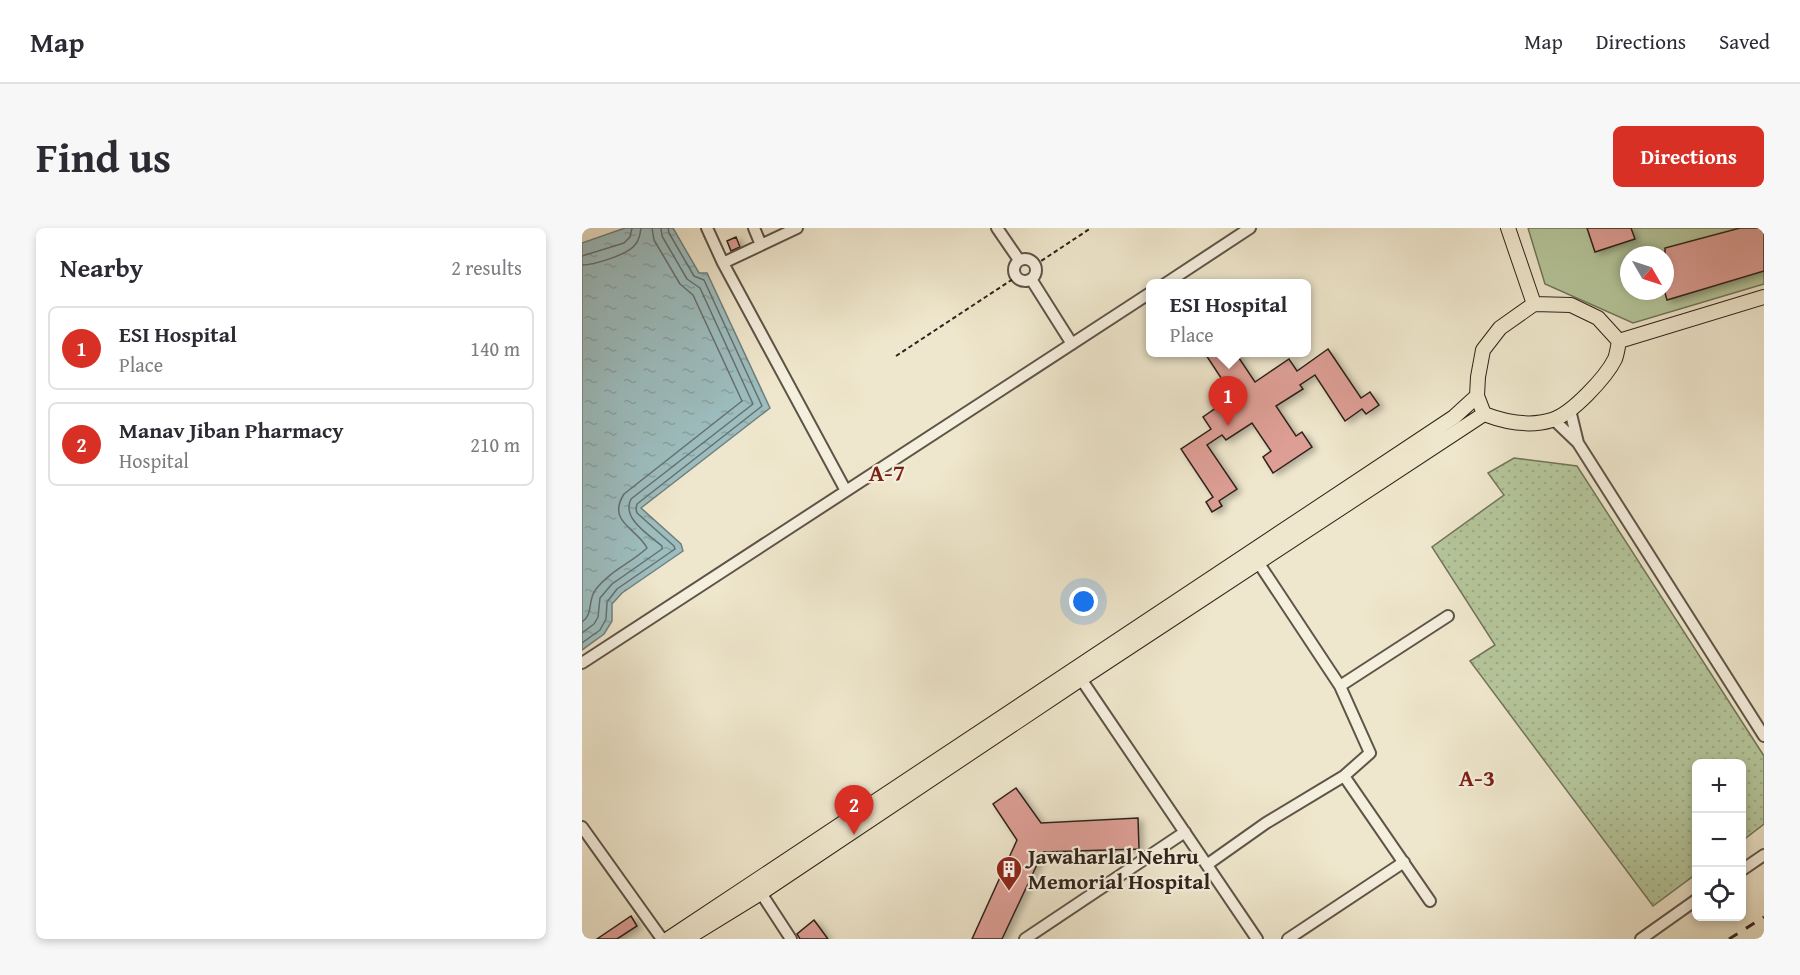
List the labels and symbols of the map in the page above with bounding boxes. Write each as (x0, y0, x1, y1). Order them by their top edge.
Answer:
north arrow (1620, 246, 1674, 300)
pin: 1 (1208, 376, 1248, 426)
district label: A-7 (869, 455, 905, 490)
your location (1069, 587, 1098, 616)
district label: A-3 (1459, 760, 1495, 795)
pin: 2 (834, 786, 874, 835)
place label: Jawaharlal Nehru Memorial Hospital (1024, 840, 1211, 897)
building icon: Jawaharlal Nehru Memorial Hospital (994, 854, 1024, 892)

